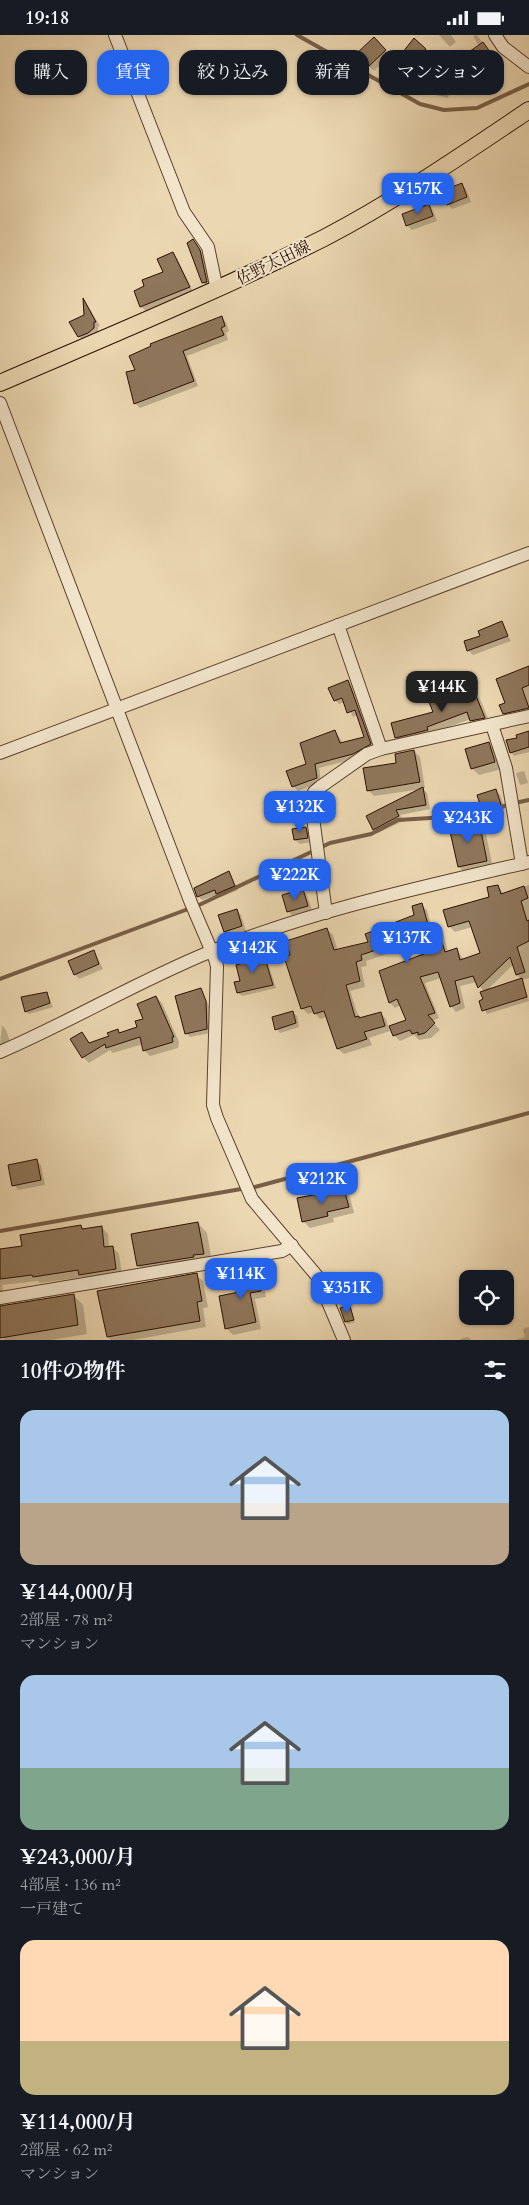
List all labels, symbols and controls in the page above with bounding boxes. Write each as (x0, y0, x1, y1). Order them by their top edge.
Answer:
text: 19:18 (25, 5, 69, 31)
chip: 購入 (15, 50, 87, 95)
chip: 賃貸 (97, 50, 169, 95)
chip: 絞り込み (179, 50, 287, 95)
chip: 新着 (297, 50, 369, 95)
chip: マンション (379, 50, 504, 95)
pin: ¥157K (383, 173, 453, 215)
text: ¥157K (393, 178, 443, 200)
street label: 佐野太田線 (233, 235, 314, 290)
pin: ¥144K (407, 671, 477, 713)
text: ¥144K (417, 676, 467, 698)
pin: ¥132K (265, 791, 335, 833)
text: ¥132K (275, 796, 325, 818)
pin: ¥243K (433, 801, 503, 844)
text: ¥243K (443, 807, 493, 829)
pin: ¥222K (260, 859, 330, 901)
text: ¥222K (270, 864, 320, 886)
pin: ¥137K (372, 921, 442, 964)
text: ¥137K (382, 927, 432, 949)
pin: ¥142K (218, 931, 288, 974)
text: ¥142K (228, 937, 278, 959)
pin: ¥212K (287, 1163, 357, 1205)
text: ¥212K (297, 1168, 347, 1190)
pin: ¥114K (206, 1257, 276, 1300)
text: ¥114K (216, 1263, 266, 1285)
map controls (459, 1270, 514, 1325)
button: locate (459, 1270, 514, 1325)
pin: ¥351K (312, 1271, 382, 1314)
text: ¥351K (322, 1277, 372, 1299)
icon: filters (481, 1356, 509, 1384)
text: 10件の物件 (20, 1357, 126, 1386)
icon: home (220, 1443, 310, 1533)
text: ¥144,000/月 (20, 1578, 136, 1607)
text: 2部屋 · 78 m² (20, 1609, 112, 1631)
text: マンション (20, 1633, 99, 1655)
icon: home (220, 1708, 310, 1798)
text: ¥243,000/月 (20, 1843, 136, 1872)
text: 4部屋 · 136 m² (20, 1874, 121, 1896)
text: 一戸建て (20, 1898, 84, 1920)
icon: home (220, 1973, 310, 2063)
text: ¥114,000/月 (20, 2108, 136, 2137)
text: 2部屋 · 62 m² (20, 2139, 112, 2161)
text: マンション (20, 2163, 99, 2185)

